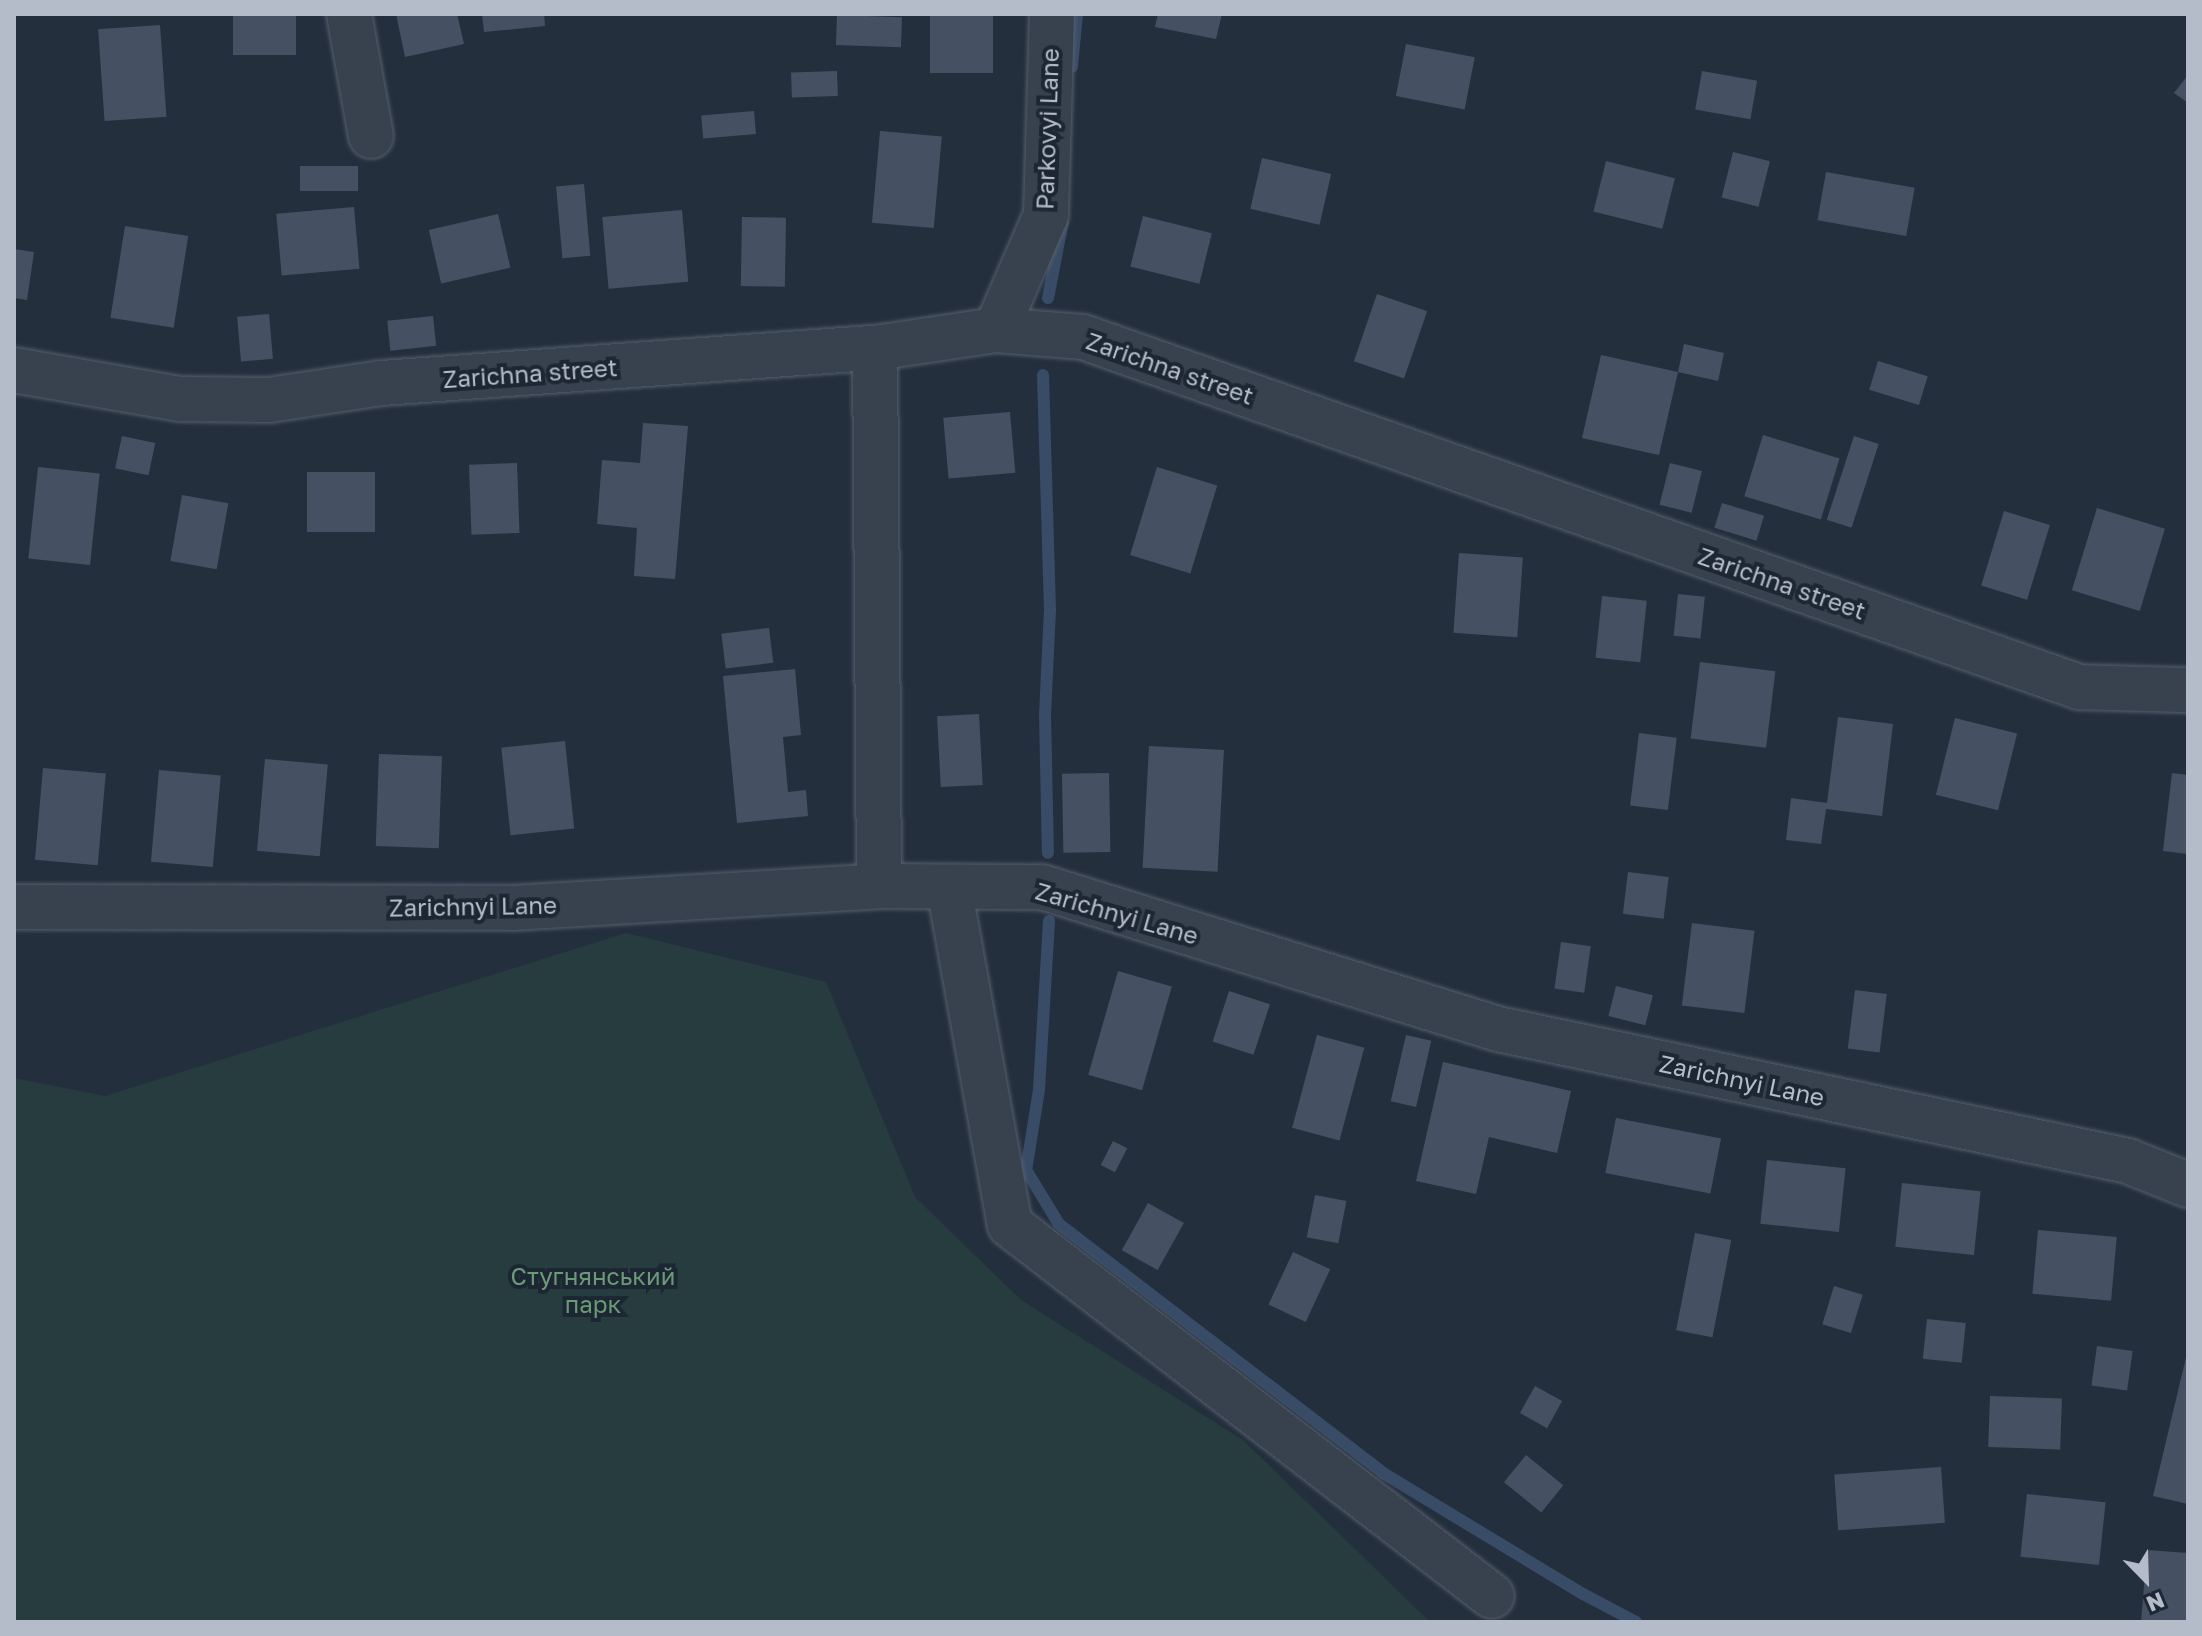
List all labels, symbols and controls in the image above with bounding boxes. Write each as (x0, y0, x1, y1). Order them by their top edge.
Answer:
street label: Parkovyi Lane (1030, 48, 1064, 210)
street label: Zarichna street (1083, 326, 1257, 410)
street label: Zarichna street (442, 353, 618, 393)
street label: Zarichna street (1695, 541, 1869, 625)
street label: Zarichnyi Lane (1032, 876, 1202, 950)
street label: Zarichnyi Lane (389, 890, 557, 922)
street label: Zarichnyi Lane (1657, 1048, 1827, 1112)
park label: Стугнянський парк (511, 1262, 675, 1318)
north arrow (2106, 1540, 2186, 1620)
text: N (2143, 1587, 2169, 1618)

